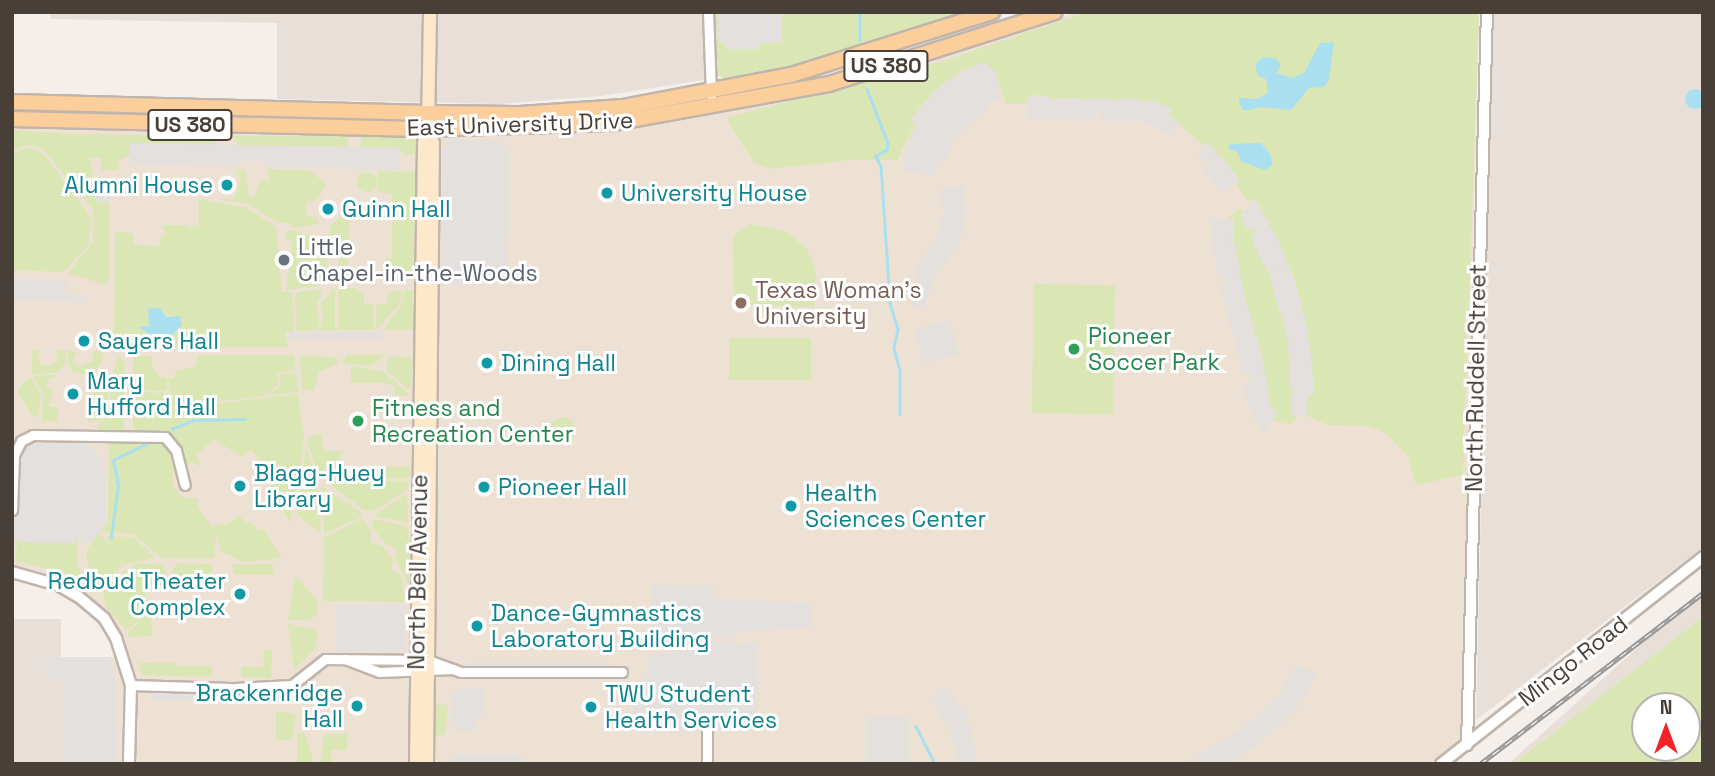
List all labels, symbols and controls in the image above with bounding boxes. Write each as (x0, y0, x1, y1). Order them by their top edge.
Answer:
road number: US 380 (842, 48, 930, 84)
street label: East University Drive (406, 106, 634, 142)
road number: US 380 (146, 108, 234, 142)
place label: Alumni House (64, 171, 213, 199)
marker: Alumni House (219, 177, 235, 193)
place label: University House (621, 179, 807, 207)
marker: University House (599, 185, 615, 201)
place label: Guinn Hall (342, 195, 451, 223)
marker: Guinn Hall (320, 201, 336, 217)
place label: Little Chapel-in-the-Woods (298, 233, 538, 287)
marker: Little Chapel-in-the-Woods (276, 252, 292, 268)
street label: North Ruddell Street (1460, 264, 1492, 492)
place label: Texas Woman's University (755, 276, 922, 330)
marker: Texas Woman's University (733, 295, 749, 311)
place label: Pioneer Soccer Park (1088, 322, 1220, 376)
place label: Sayers Hall (98, 327, 219, 355)
marker: Sayers Hall (76, 333, 92, 349)
marker: Pioneer Soccer Park (1066, 341, 1082, 357)
place label: Dining Hall (501, 349, 616, 377)
marker: Dining Hall (479, 355, 495, 371)
place label: Mary Hufford Hall (87, 367, 216, 421)
marker: Mary Hufford Hall (65, 386, 81, 402)
place label: Fitness and Recreation Center (372, 394, 573, 448)
marker: Fitness and Recreation Center (350, 413, 366, 429)
place label: Blagg-Huey Library (254, 459, 385, 513)
place label: Pioneer Hall (498, 473, 627, 501)
street label: North Bell Avenue (402, 474, 434, 670)
marker: Blagg-Huey Library (232, 478, 248, 494)
marker: Pioneer Hall (476, 479, 492, 495)
place label: Health Sciences Center (805, 479, 986, 533)
marker: Health Sciences Center (783, 498, 799, 514)
place label: Redbud Theater Complex (47, 567, 226, 621)
marker: Redbud Theater Complex (232, 586, 248, 602)
place label: Dance-Gymnastics Laboratory Building (491, 599, 709, 653)
street label: Mingo Road (1513, 610, 1633, 712)
marker: Dance-Gymnastics Laboratory Building (469, 618, 485, 634)
place label: Brackenridge Hall (196, 679, 343, 733)
place label: TWU Student Health Services (605, 680, 777, 734)
north arrow (1631, 692, 1701, 762)
text: N (1660, 695, 1672, 720)
marker: Brackenridge Hall (349, 698, 365, 714)
marker: TWU Student Health Services (583, 699, 599, 715)

